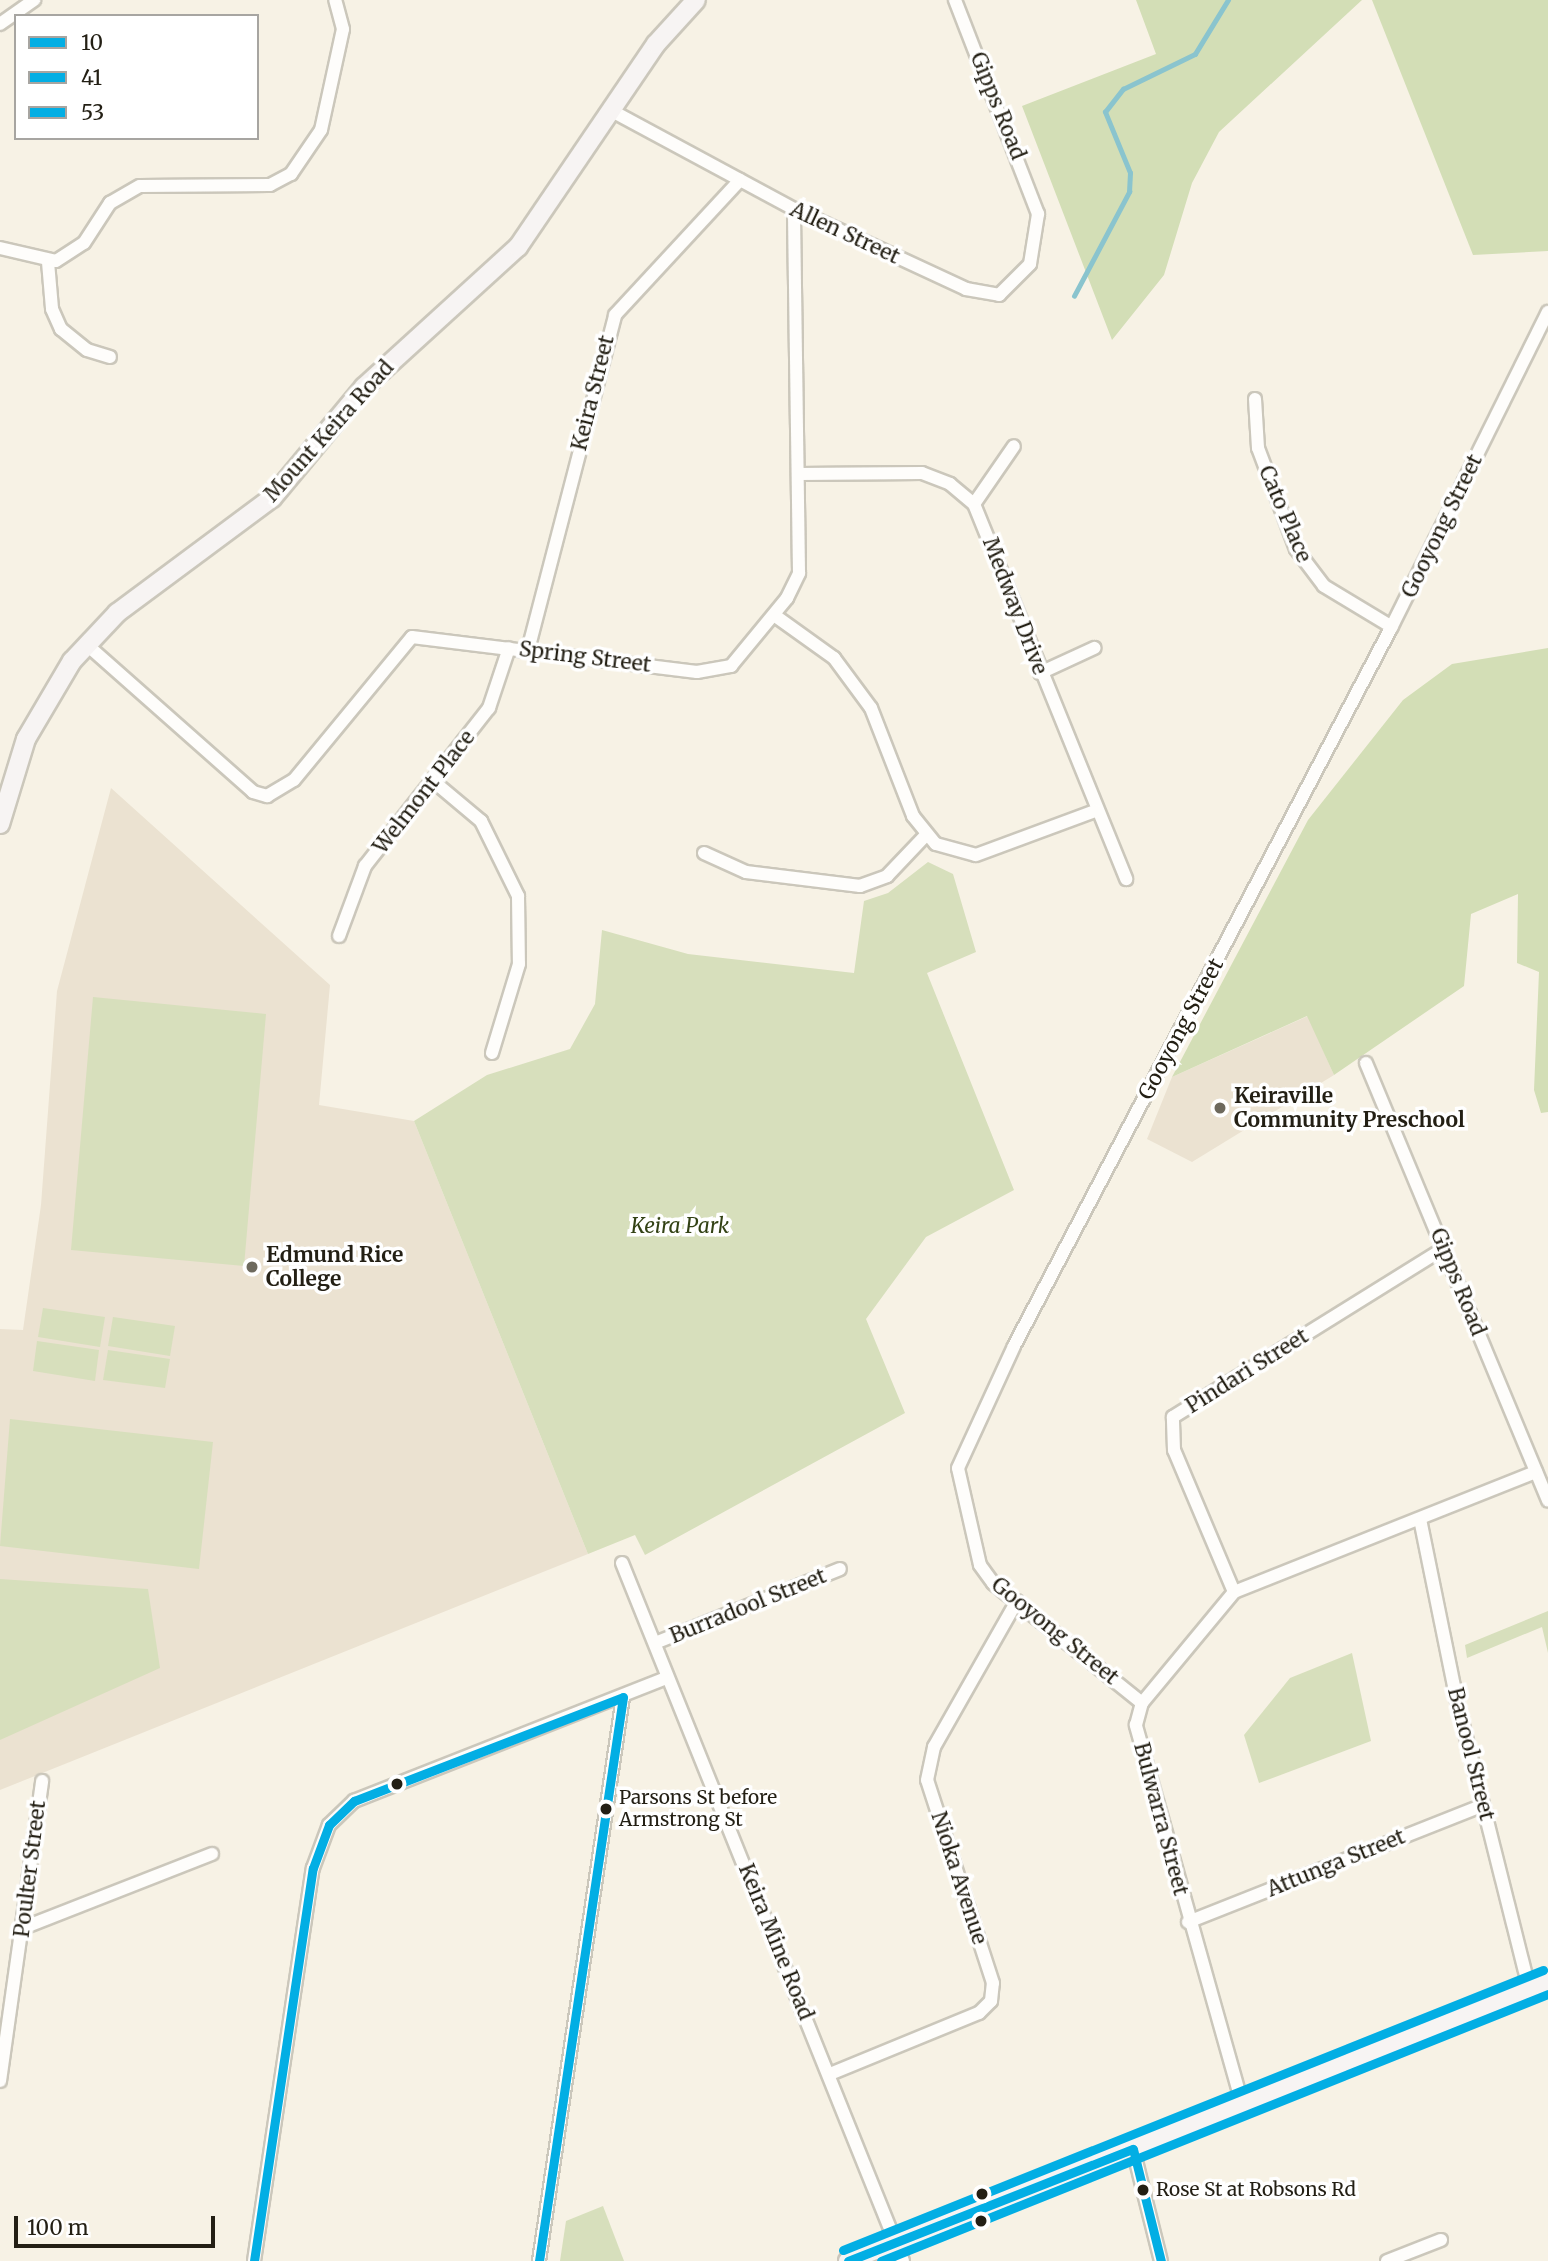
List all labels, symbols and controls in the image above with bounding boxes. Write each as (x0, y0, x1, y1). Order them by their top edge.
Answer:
legend (14, 14, 259, 140)
text: 10 (81, 29, 103, 56)
street label: Gipps Road (965, 49, 1031, 163)
text: 41 (81, 64, 102, 91)
text: 53 (81, 99, 104, 126)
street label: Allen Street (786, 197, 904, 269)
street label: Keira Street (567, 333, 619, 453)
street label: Mount Keira Road (259, 355, 399, 507)
street label: Gooyong Street (1396, 450, 1488, 602)
street label: Cato Place (1253, 462, 1317, 566)
street label: Medway Drive (977, 534, 1053, 678)
street label: Spring Street (518, 636, 652, 678)
street label: Welmont Place (368, 725, 480, 859)
street label: Gooyong Street (1133, 954, 1229, 1104)
place label: Keiraville Community Preschool (1234, 1083, 1465, 1133)
marker: Keiraville Community Preschool (1212, 1100, 1228, 1116)
park label: Keira Park (631, 1213, 729, 1239)
street label: Gipps Road (1425, 1225, 1491, 1339)
place label: Edmund Rice College (266, 1242, 403, 1292)
marker: Edmund Rice College (244, 1259, 260, 1275)
street label: Pindari Street (1181, 1323, 1313, 1419)
street label: Burradool Street (666, 1563, 830, 1649)
street label: Gooyong Street (986, 1572, 1124, 1690)
street label: Banool Street (1442, 1685, 1500, 1823)
street label: Bulwarra Street (1128, 1740, 1194, 1898)
unlabelled marker (390, 1777, 404, 1791)
place label: Parsons St before Armstrong St (619, 1787, 777, 1831)
street label: Poulter Street (9, 1799, 51, 1939)
marker: Parsons St before Armstrong St (599, 1802, 613, 1816)
street label: Nioka Avenue (926, 1808, 992, 1948)
street label: Attunga Street (1263, 1824, 1409, 1902)
street label: Keira Mine Road (733, 1860, 819, 2024)
place label: Rose St at Robsons Rd (1156, 2179, 1356, 2201)
marker: Rose St at Robsons Rd (1136, 2183, 1150, 2197)
unlabelled marker (975, 2187, 989, 2201)
scale bar (18, 2202, 219, 2246)
text: 100 m (27, 2214, 89, 2241)
unlabelled marker (974, 2214, 988, 2228)

